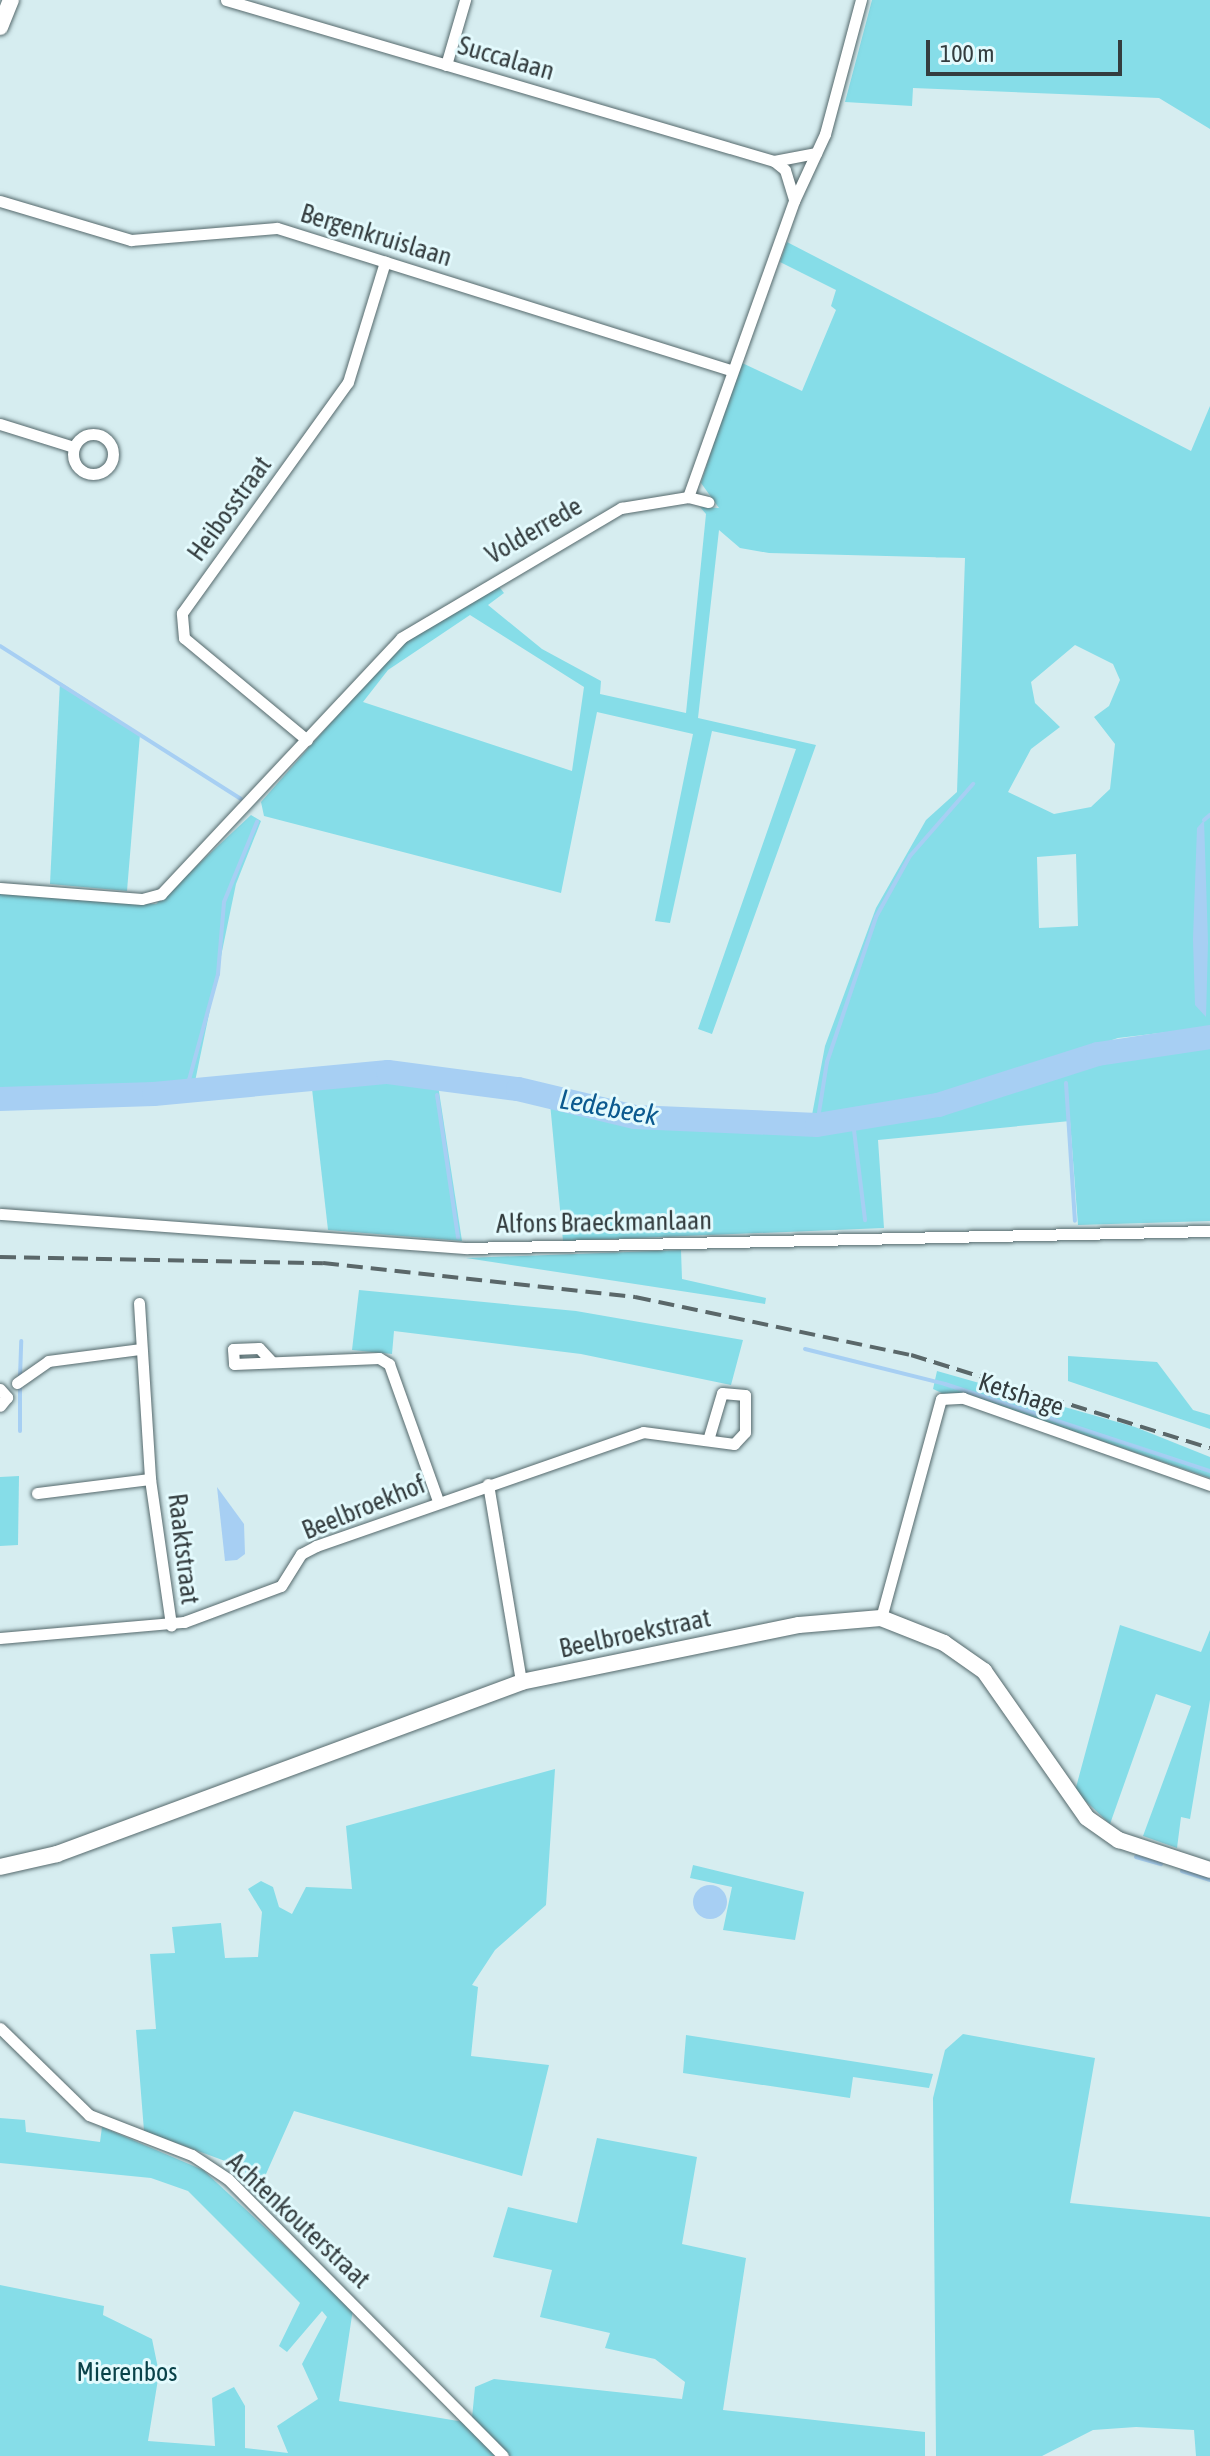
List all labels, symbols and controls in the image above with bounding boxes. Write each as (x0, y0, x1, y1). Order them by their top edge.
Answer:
scale bar (930, 24, 1126, 74)
street label: Succalaan (454, 30, 558, 88)
text: 100 m (940, 40, 994, 67)
street label: Bergenkruislaan (297, 198, 455, 274)
street label: Heibosstraat (181, 450, 279, 568)
street label: Volderrede (480, 491, 588, 571)
water label: Ledebeek (557, 1082, 661, 1132)
street label: Alfons Braeckmanlaan (496, 1206, 712, 1240)
street label: Ketshage (974, 1367, 1068, 1423)
street label: Beelbroekhof (298, 1469, 430, 1547)
street label: Raaktstraat (161, 1492, 205, 1606)
street label: Beelbroekstraat (557, 1603, 713, 1665)
street label: Achtenkouterstraat (220, 2147, 376, 2295)
park label: Mierenbos (76, 2357, 178, 2389)

